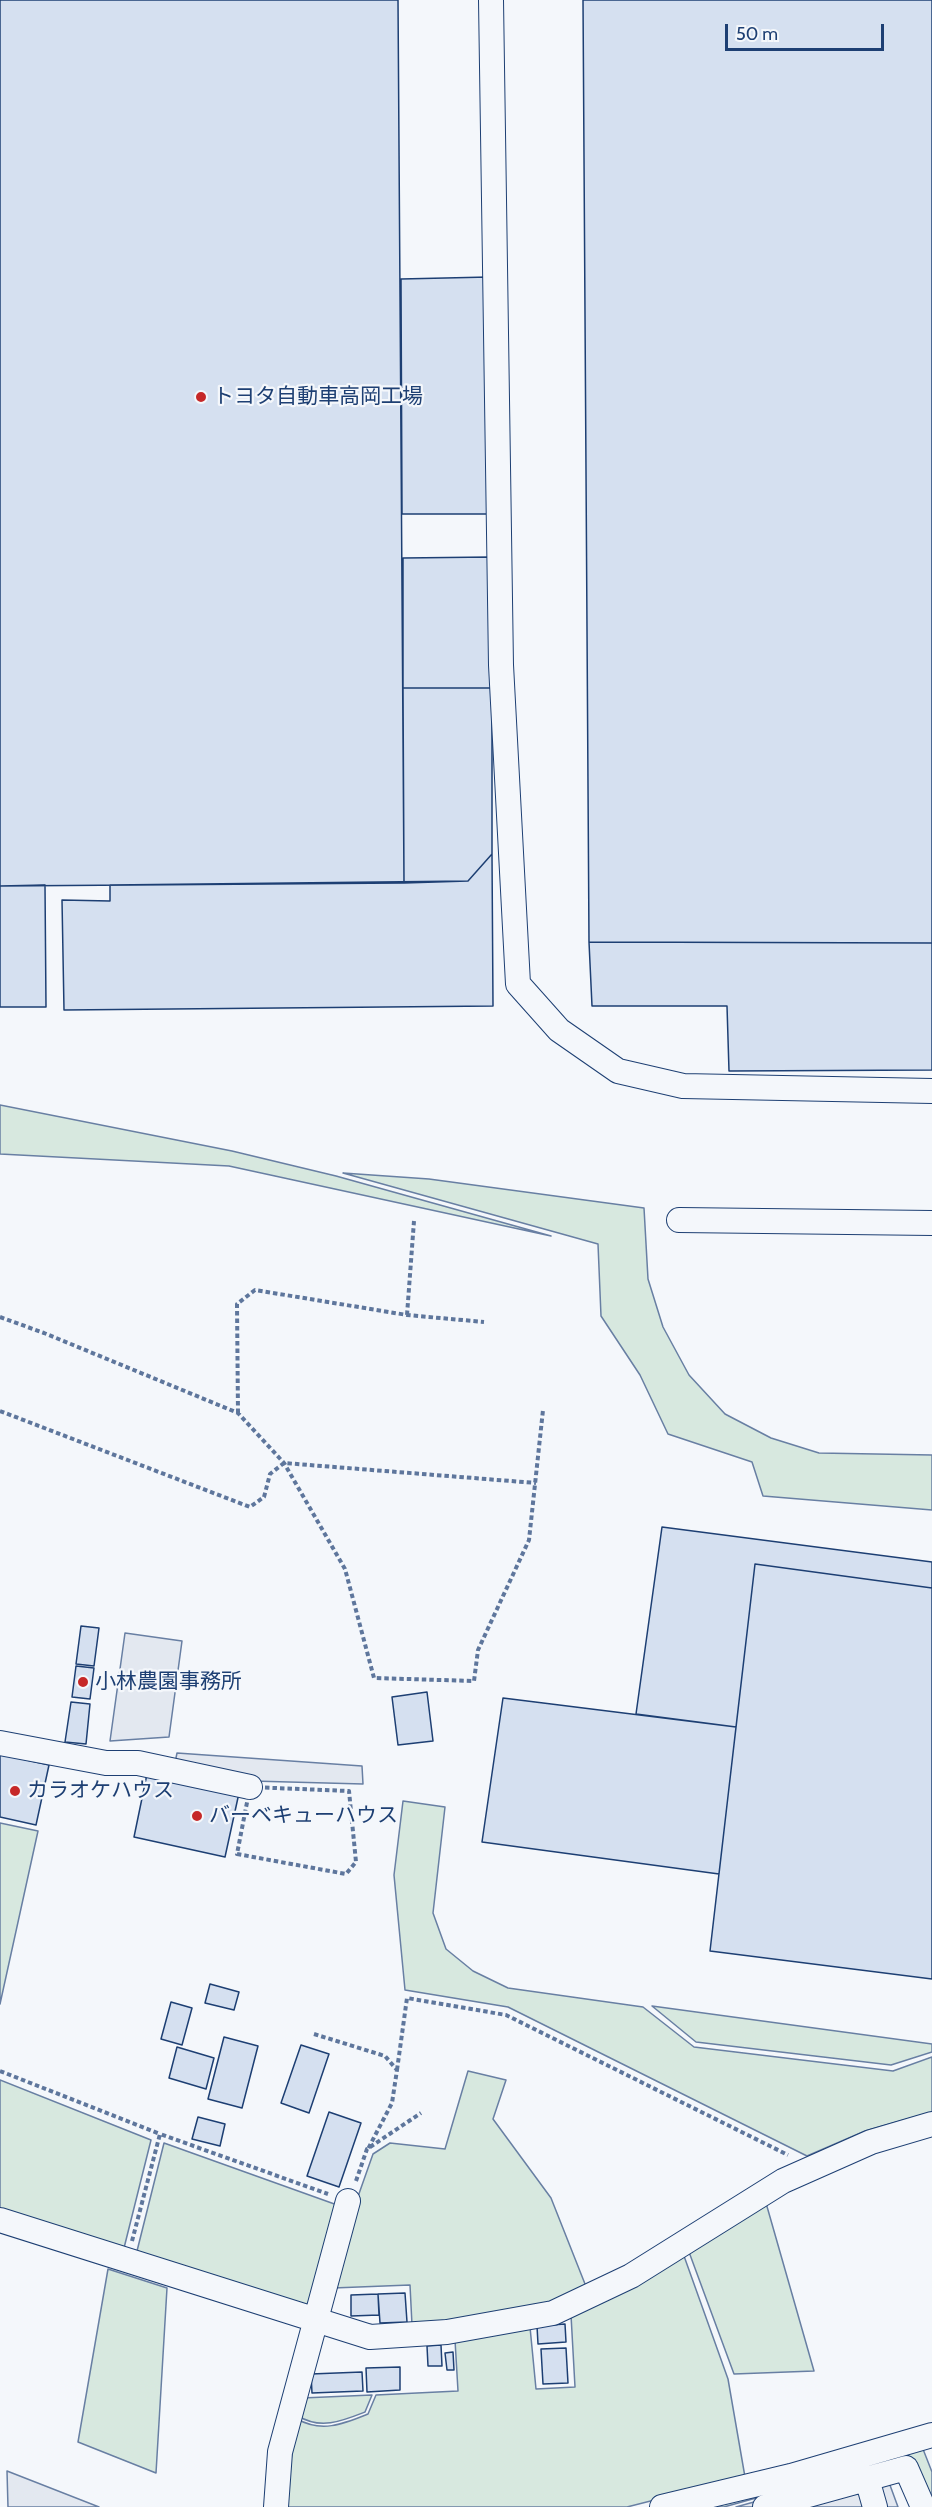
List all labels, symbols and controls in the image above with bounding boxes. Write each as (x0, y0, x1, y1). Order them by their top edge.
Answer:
scale bar (728, 12, 887, 50)
text: 50 m (736, 23, 778, 45)
place label: トヨタ自動車高岡工場 (213, 384, 423, 410)
marker: トヨタ自動車高岡工場 (194, 390, 208, 404)
place label: 小林農園事務所 (95, 1669, 242, 1695)
marker: 小林農園事務所 (76, 1675, 90, 1689)
place label: カラオケハウス (27, 1778, 174, 1804)
marker: カラオケハウス (8, 1784, 22, 1798)
place label: バーベキューハウス (209, 1803, 398, 1829)
marker: バーベキューハウス (190, 1809, 204, 1823)

